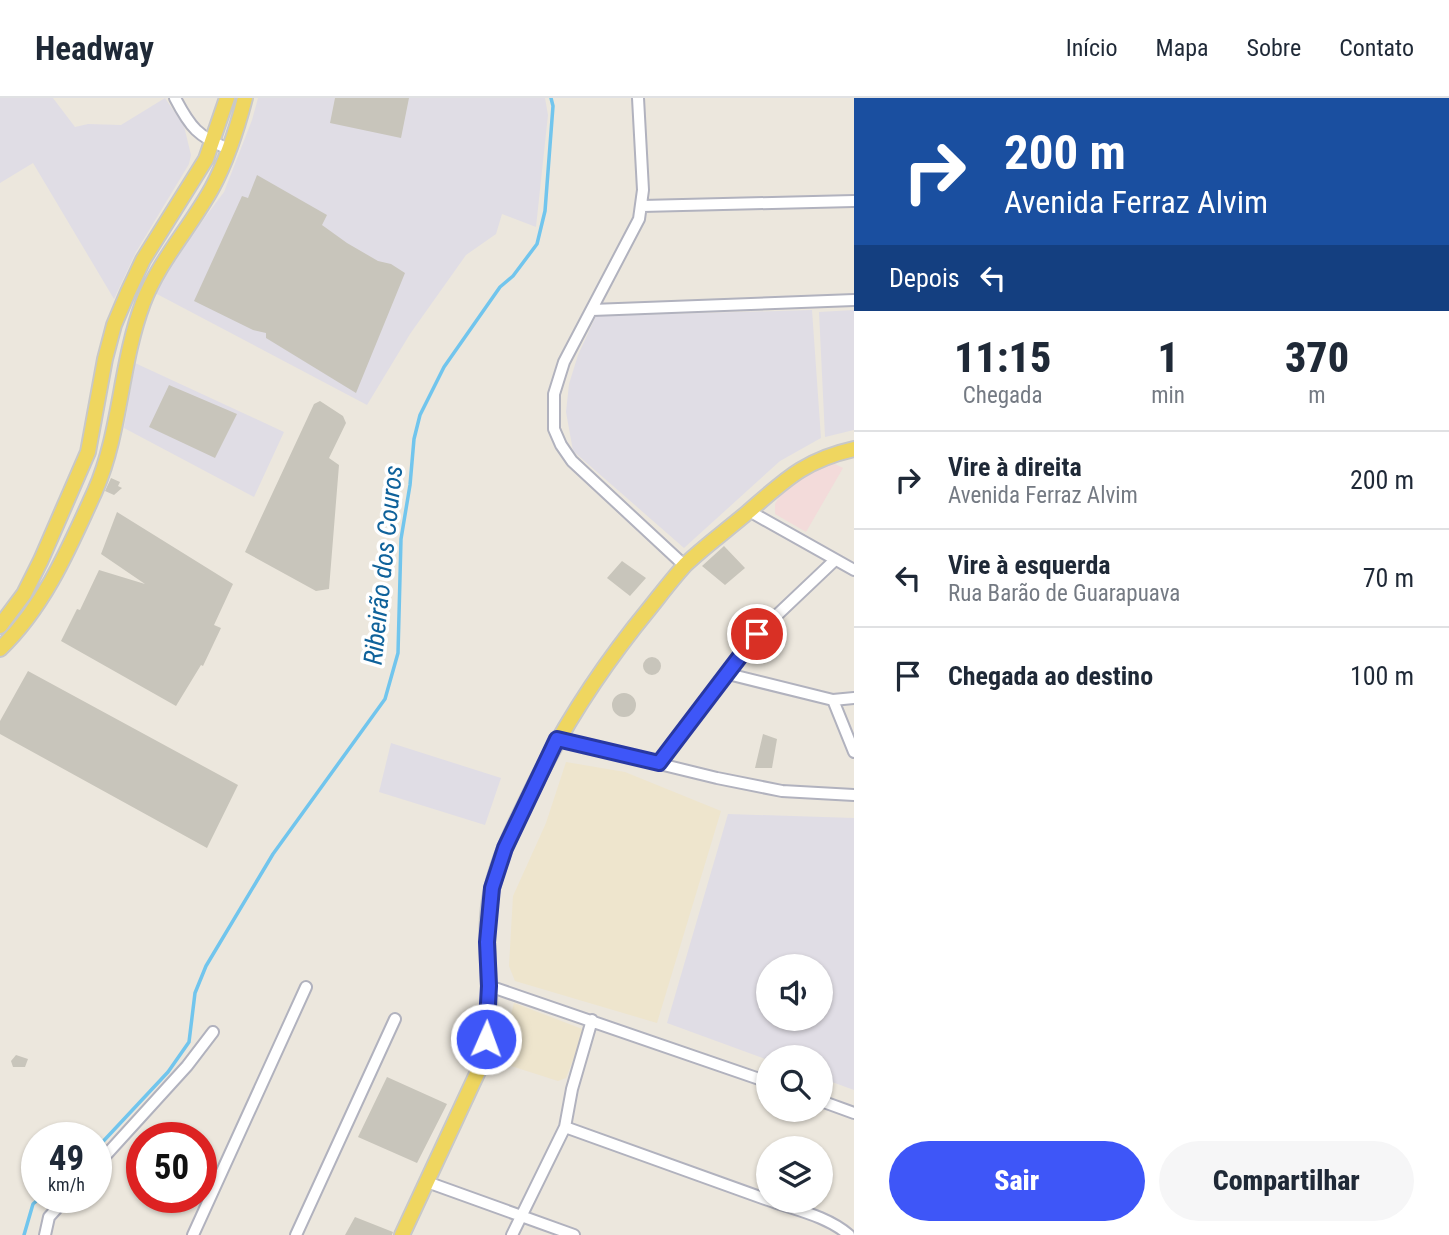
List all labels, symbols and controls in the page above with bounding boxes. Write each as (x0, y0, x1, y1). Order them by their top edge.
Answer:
text: Headway (35, 29, 154, 68)
text: Início (1066, 34, 1118, 62)
text: Mapa (1156, 34, 1209, 62)
text: Sobre (1247, 34, 1301, 62)
text: Contato (1339, 34, 1414, 62)
text: 200 m (1004, 124, 1126, 181)
icon: right (889, 126, 980, 217)
text: Avenida Ferraz Alvim (1004, 183, 1268, 221)
icon: left (974, 259, 1012, 297)
text: Depois (889, 263, 960, 293)
text: 11:15 (954, 333, 1051, 382)
text: 1 (1157, 333, 1179, 382)
text: 370 (1285, 333, 1349, 382)
text: Chegada (963, 382, 1042, 409)
text: min (1151, 382, 1185, 409)
text: m (1308, 382, 1326, 409)
text: Vire à direita (948, 452, 1082, 482)
icon: right (889, 461, 927, 499)
water label: Ribeirão dos Couros (358, 464, 408, 666)
text: 200 m (1350, 465, 1414, 495)
text: Avenida Ferraz Alvim (948, 482, 1138, 509)
text: Vire à esquerda (948, 550, 1111, 580)
icon: left (889, 559, 927, 597)
text: 70 m (1363, 563, 1414, 593)
text: Rua Barão de Guarapuava (948, 580, 1180, 607)
pin (727, 604, 787, 664)
icon: arrive (738, 615, 776, 653)
icon: arrive (889, 657, 927, 695)
text: Chegada ao destino (948, 661, 1153, 691)
text: 100 m (1350, 661, 1414, 691)
map controls (756, 954, 833, 1213)
button: sound (756, 954, 833, 1031)
position arrow (449, 1002, 523, 1076)
button: search (756, 1045, 833, 1122)
speed limit sign: 50 (126, 1122, 217, 1213)
button: layers (756, 1136, 833, 1213)
text: 49 (49, 1138, 84, 1179)
button: Sair (889, 1141, 1145, 1221)
button: Compartilhar (1159, 1141, 1414, 1221)
text: km/h (48, 1174, 85, 1195)

